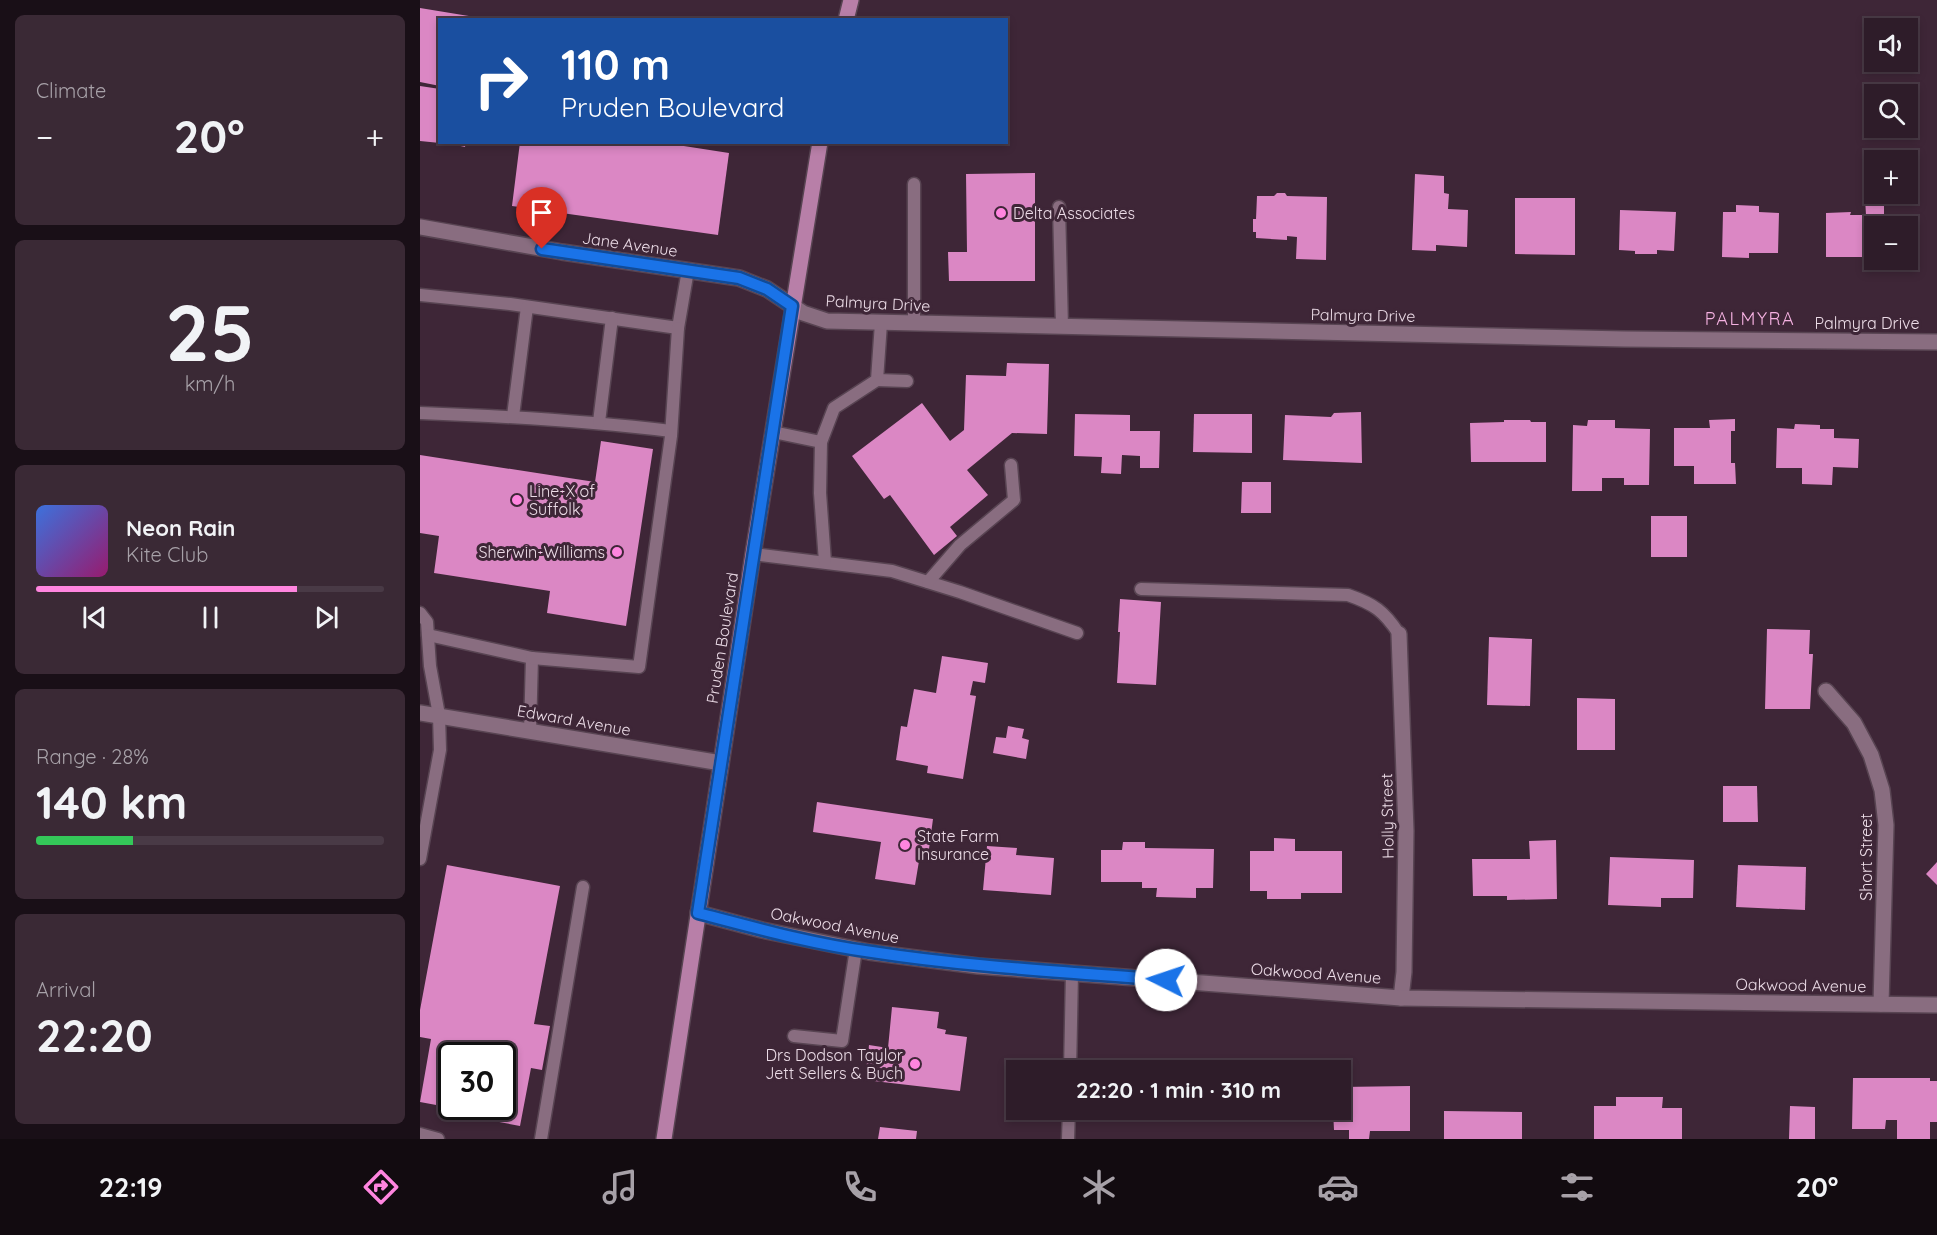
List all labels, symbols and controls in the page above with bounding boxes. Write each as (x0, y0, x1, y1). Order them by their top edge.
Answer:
map controls (1864, 18, 1918, 270)
button: sound (1864, 18, 1918, 72)
text: 110 m (561, 38, 670, 91)
icon: right (462, 42, 540, 120)
text: Climate (36, 78, 106, 103)
button: search (1864, 84, 1918, 138)
text: Pruden Boulevard (561, 90, 784, 124)
text: 20° (174, 108, 245, 164)
text: − (36, 116, 53, 157)
text: + (365, 116, 384, 157)
button: + (1864, 150, 1918, 204)
pin (516, 187, 567, 249)
icon: arrive (525, 196, 558, 229)
place label: Delta Associates (1013, 203, 1135, 223)
marker: Delta Associates (994, 206, 1008, 220)
button: − (1864, 216, 1918, 270)
street label: Jane Avenue (581, 227, 679, 261)
text: 25 (165, 283, 255, 381)
street label: Palmyra Drive (825, 290, 931, 316)
street label: Palmyra Drive (1310, 304, 1416, 326)
district label: PALMYRA (1705, 307, 1795, 330)
street label: Palmyra Drive (1815, 313, 1919, 333)
text: km/h (185, 371, 235, 396)
place label: Line-X of Suffolk (529, 481, 595, 519)
marker: Line-X of Suffolk (510, 493, 524, 507)
text: Neon Rain (126, 514, 235, 542)
text: Kite Club (126, 542, 208, 567)
place label: Sherwin-Williams (479, 542, 605, 562)
marker: Sherwin-Williams (610, 545, 624, 559)
street label: Pruden Boulevard (702, 571, 742, 705)
icon: previous (78, 601, 111, 634)
icon: pause (194, 601, 227, 634)
icon: next (310, 601, 343, 634)
street label: Edward Avenue (516, 700, 632, 740)
text: Range · 28% (36, 744, 149, 769)
street label: Holly Street (1376, 773, 1398, 859)
text: 140 km (36, 774, 187, 830)
street label: Short Street (1856, 813, 1876, 901)
place label: State Farm Insurance (917, 826, 999, 864)
marker: State Farm Insurance (898, 838, 912, 852)
street label: Oakwood Avenue (769, 903, 901, 947)
position arrow (1134, 948, 1198, 1012)
street label: Oakwood Avenue (1250, 958, 1382, 988)
street label: Oakwood Avenue (1735, 974, 1867, 996)
text: Arrival (36, 977, 96, 1002)
text: 22:20 (36, 1007, 153, 1063)
speed limit sign: 30 (438, 1042, 516, 1120)
place label: Drs Dodson Taylor Jett Sellers & Buch (765, 1045, 903, 1083)
marker: Drs Dodson Taylor Jett Sellers & Buch (908, 1057, 922, 1071)
text: 22:20 · 1 min · 310 m (1076, 1076, 1281, 1104)
icon: directions (360, 1166, 402, 1208)
icon: music (599, 1166, 641, 1208)
icon: phone (839, 1166, 881, 1208)
icon: climate (1078, 1166, 1120, 1208)
icon: car (1317, 1166, 1359, 1208)
icon: filters (1556, 1166, 1598, 1208)
text: 22:19 (99, 1170, 163, 1204)
text: 20° (1796, 1170, 1838, 1204)

